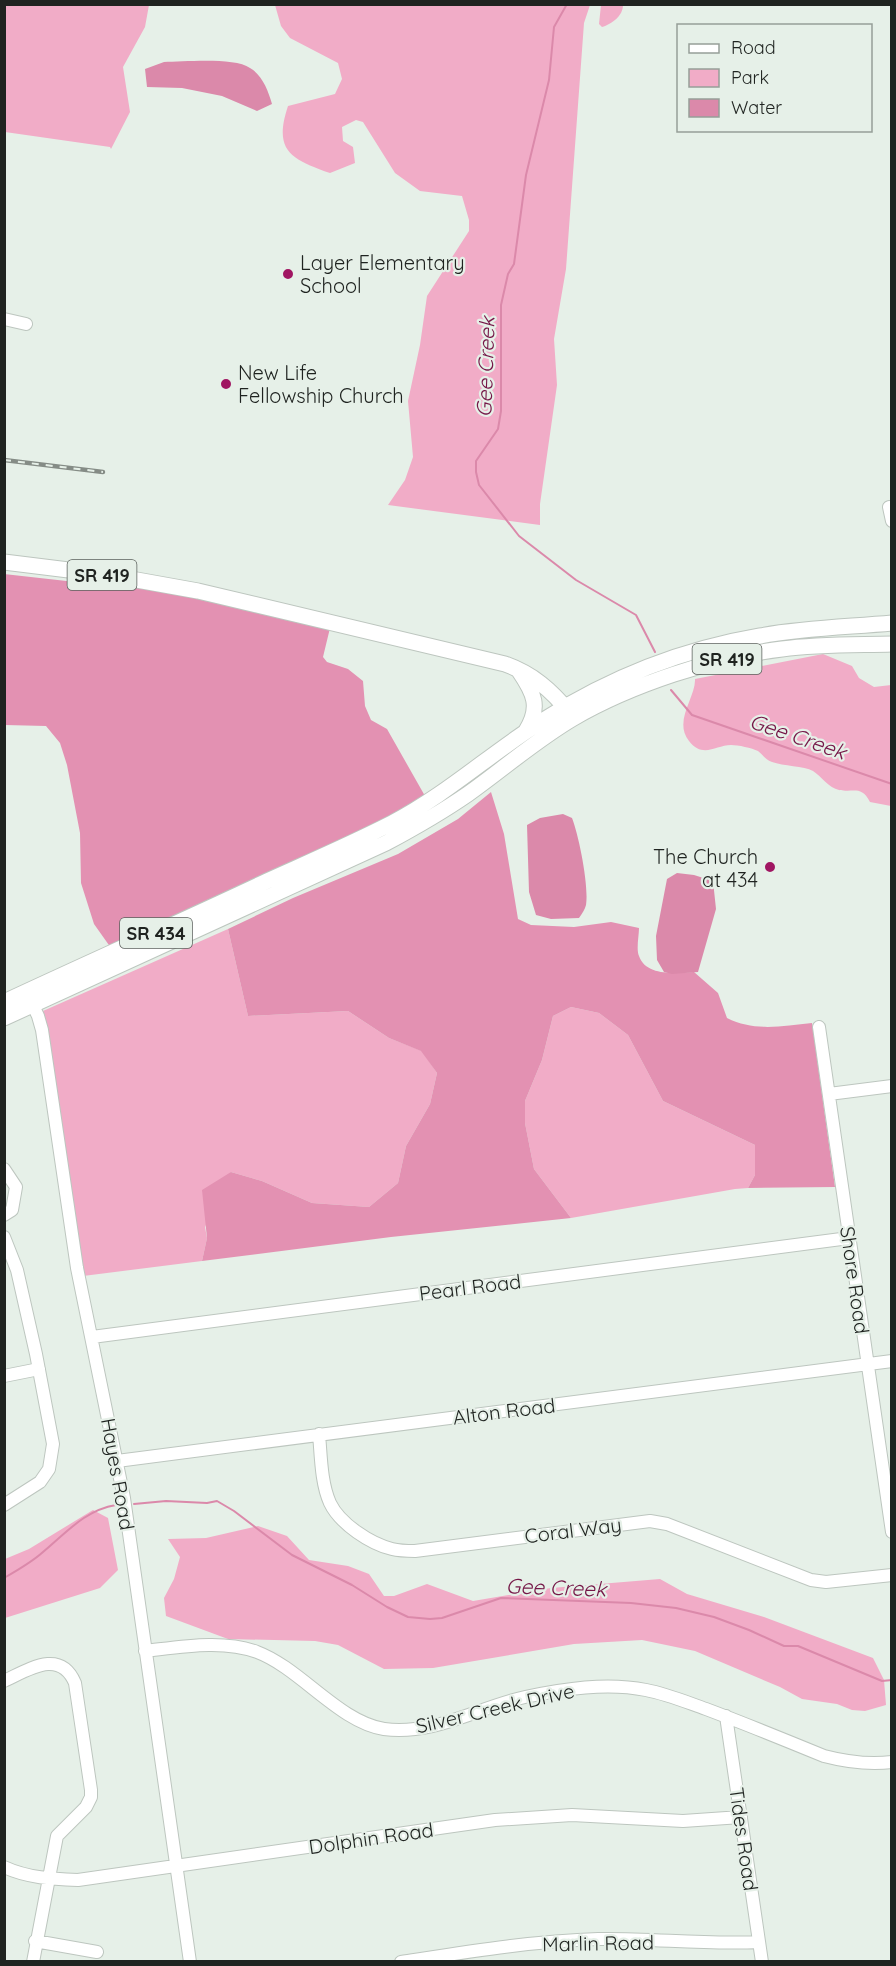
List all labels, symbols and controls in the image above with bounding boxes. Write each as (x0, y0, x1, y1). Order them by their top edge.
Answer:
legend (677, 24, 872, 132)
text: Road (731, 36, 776, 59)
text: Park (731, 66, 769, 89)
text: Water (731, 96, 782, 119)
place label: Layer Elementary School (300, 250, 465, 298)
marker: Layer Elementary School (281, 267, 295, 281)
water label: Gee Creek (470, 315, 500, 418)
place label: New Life Fellowship Church (238, 360, 404, 408)
marker: New Life Fellowship Church (219, 377, 233, 391)
road number: SR 419 (68, 560, 136, 590)
road number: SR 419 (692, 644, 762, 674)
water label: Gee Creek (746, 707, 851, 765)
place label: The Church at 434 (653, 844, 758, 892)
marker: The Church at 434 (763, 860, 777, 874)
road number: SR 434 (120, 918, 192, 948)
street label: Shore Road (835, 1225, 875, 1335)
street label: Pearl Road (418, 1268, 522, 1306)
street label: Alton Road (451, 1392, 557, 1430)
street label: Hayes Road (96, 1416, 140, 1532)
street label: Coral Way (523, 1512, 623, 1548)
water label: Gee Creek (505, 1572, 608, 1602)
street label: Silver Creek Drive (413, 1678, 577, 1738)
street label: Tides Road (724, 1786, 764, 1892)
street label: Dolphin Road (307, 1817, 435, 1859)
street label: Marlin Road (542, 1930, 654, 1956)

